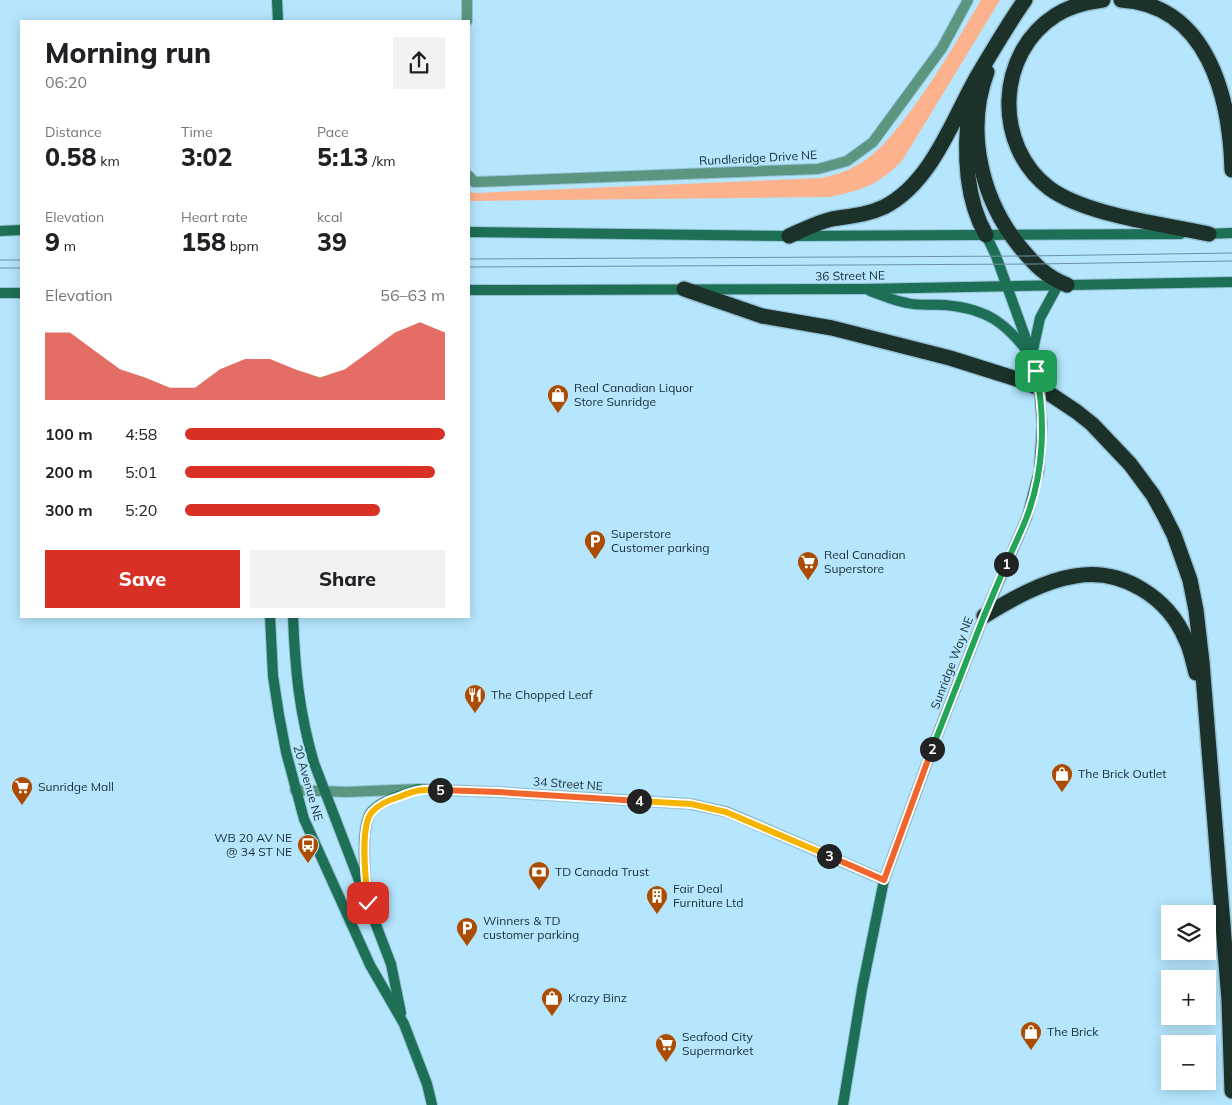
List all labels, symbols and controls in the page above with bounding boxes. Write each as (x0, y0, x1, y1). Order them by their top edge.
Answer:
text: Morning run (45, 35, 211, 70)
button: share (393, 37, 445, 89)
text: 06:20 (45, 72, 87, 92)
text: Distance (45, 123, 102, 141)
text: Time (181, 123, 213, 141)
text: Pace (317, 123, 349, 141)
text: 0.58 (45, 141, 97, 172)
text: 3:02 (181, 141, 233, 172)
text: 5:13 (317, 141, 369, 172)
street label: Rundleridge Drive NE (699, 147, 817, 168)
text: km (97, 152, 120, 170)
text: /km (369, 152, 396, 170)
text: Elevation (45, 208, 104, 226)
text: Heart rate (181, 208, 248, 226)
text: kcal (317, 208, 343, 226)
text: 9 (45, 226, 60, 257)
text: 158 (181, 226, 226, 257)
text: 39 (317, 226, 347, 257)
text: m (60, 237, 76, 255)
text: bpm (226, 237, 259, 255)
street label: 36 Street NE (815, 267, 885, 284)
text: Elevation (45, 285, 113, 305)
text: 56–63 m (380, 285, 445, 305)
pin (1015, 350, 1057, 392)
icon: arrive (1022, 357, 1050, 385)
place label: Real Canadian Liquor Store Sunridge (574, 380, 694, 409)
shop icon: Real Canadian Liquor Store Sunridge (546, 383, 570, 414)
text: 100 m (45, 424, 93, 444)
text: 4:58 (125, 424, 157, 444)
text: 200 m (45, 462, 93, 482)
text: 5:01 (125, 462, 157, 482)
text: 300 m (45, 500, 93, 520)
text: 5:20 (125, 500, 157, 520)
place label: Superstore Customer parking (611, 526, 710, 555)
parking icon: Superstore Customer parking (583, 529, 607, 560)
place label: Real Canadian Superstore (824, 547, 906, 576)
button: Save (45, 550, 240, 608)
button: Share (250, 550, 445, 608)
supermarket icon: Real Canadian Superstore (796, 550, 820, 581)
pin: 1 (994, 552, 1018, 576)
text: 1 (1002, 555, 1011, 573)
street label: Sunridge Way NE (927, 614, 976, 711)
restaurant icon: The Chopped Leaf (463, 683, 487, 714)
place label: The Chopped Leaf (491, 687, 594, 702)
pin: 2 (920, 736, 944, 762)
text: 2 (928, 740, 937, 758)
street label: 20 Avenue NE (290, 743, 327, 823)
shop icon: The Brick Outlet (1050, 762, 1074, 793)
place label: The Brick Outlet (1078, 766, 1167, 781)
street label: 34 Street NE (533, 774, 603, 793)
supermarket icon: Sunridge Mall (10, 775, 34, 806)
pin: 5 (428, 778, 452, 802)
place label: Sunridge Mall (38, 779, 114, 794)
text: 5 (436, 781, 445, 799)
pin: 4 (626, 788, 652, 814)
text: 4 (635, 792, 644, 810)
place label: WB 20 AV NE @ 34 ST NE (214, 830, 292, 859)
bus stop icon: WB 20 AV NE @ 34 ST NE (296, 833, 320, 864)
pin: 3 (816, 844, 842, 868)
text: 3 (825, 847, 834, 865)
bank icon: TD Canada Trust (527, 860, 551, 891)
place label: TD Canada Trust (555, 864, 649, 879)
place label: Fair Deal Furniture Ltd (673, 881, 743, 910)
pin (347, 882, 389, 924)
building icon: Fair Deal Furniture Ltd (645, 884, 669, 915)
icon: check (354, 889, 382, 917)
map controls (1161, 905, 1216, 1090)
button: layers (1161, 905, 1216, 960)
place label: Winners & TD customer parking (483, 913, 579, 942)
parking icon: Winners & TD customer parking (455, 916, 479, 947)
button: + (1161, 970, 1216, 1025)
shop icon: Krazy Binz (540, 986, 564, 1017)
place label: Krazy Binz (568, 990, 627, 1005)
shop icon: The Brick (1019, 1020, 1043, 1051)
place label: The Brick (1047, 1024, 1099, 1039)
place label: Seafood City Supermarket (682, 1029, 753, 1058)
supermarket icon: Seafood City Supermarket (654, 1032, 678, 1063)
button: − (1161, 1035, 1216, 1090)

